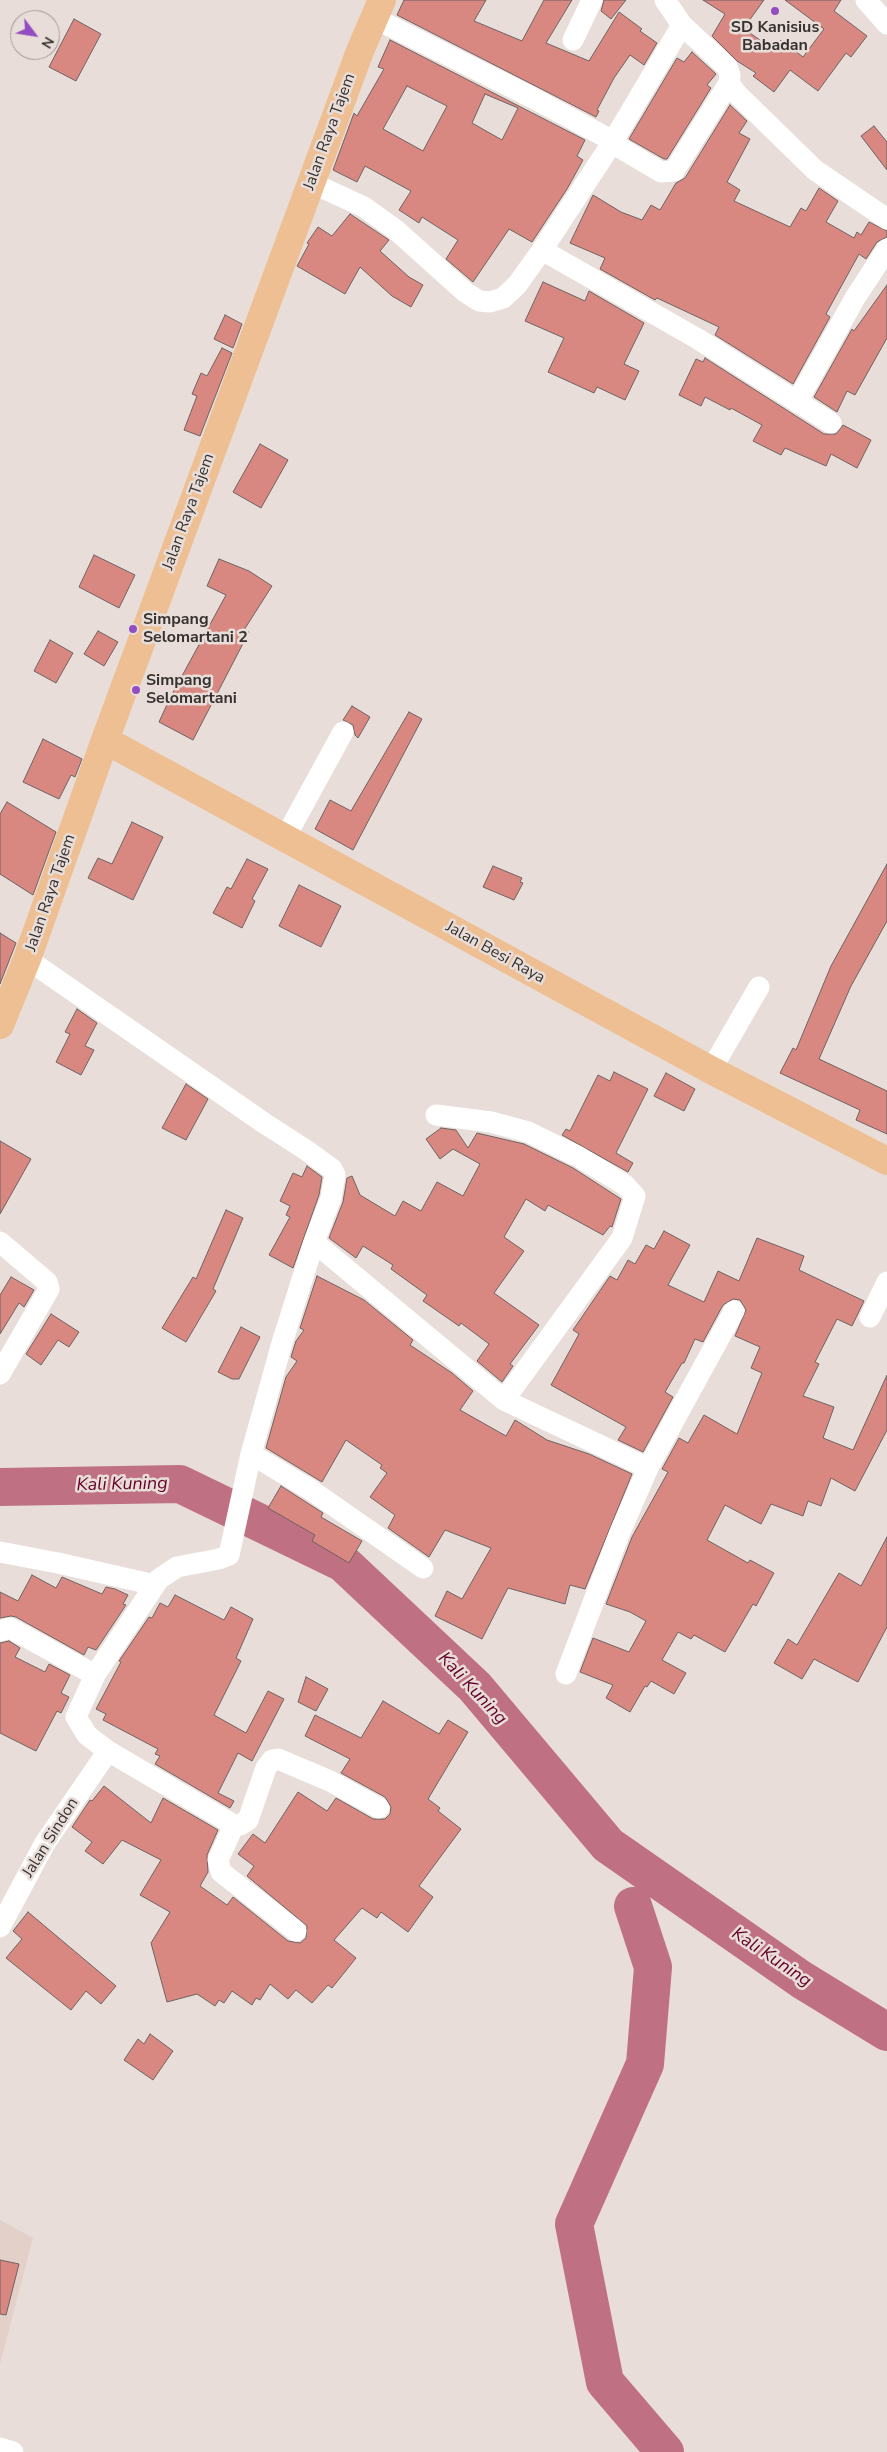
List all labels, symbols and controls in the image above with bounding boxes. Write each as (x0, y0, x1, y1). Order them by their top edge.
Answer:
marker: SD Kanisius Babadan (769, 5, 781, 17)
north arrow (10, 10, 60, 60)
place label: SD Kanisius Babadan (731, 18, 819, 56)
text: N (37, 33, 58, 52)
street label: Jalan Raya Tajem (300, 71, 360, 193)
street label: Jalan Raya Tajem (159, 451, 219, 573)
place label: Simpang Selomartani 2 (143, 610, 248, 648)
marker: Simpang Selomartani 2 (127, 623, 139, 635)
place label: Simpang Selomartani (146, 671, 237, 709)
marker: Simpang Selomartani (130, 684, 142, 696)
street label: Jalan Raya Tajem (22, 832, 80, 954)
street label: Jalan Besi Raya (442, 918, 548, 988)
water label: Kali Kuning (76, 1473, 168, 1497)
water label: Kali Kuning (433, 1648, 511, 1730)
street label: Jalan Sindon (19, 1795, 83, 1881)
water label: Kali Kuning (727, 1924, 815, 1992)

